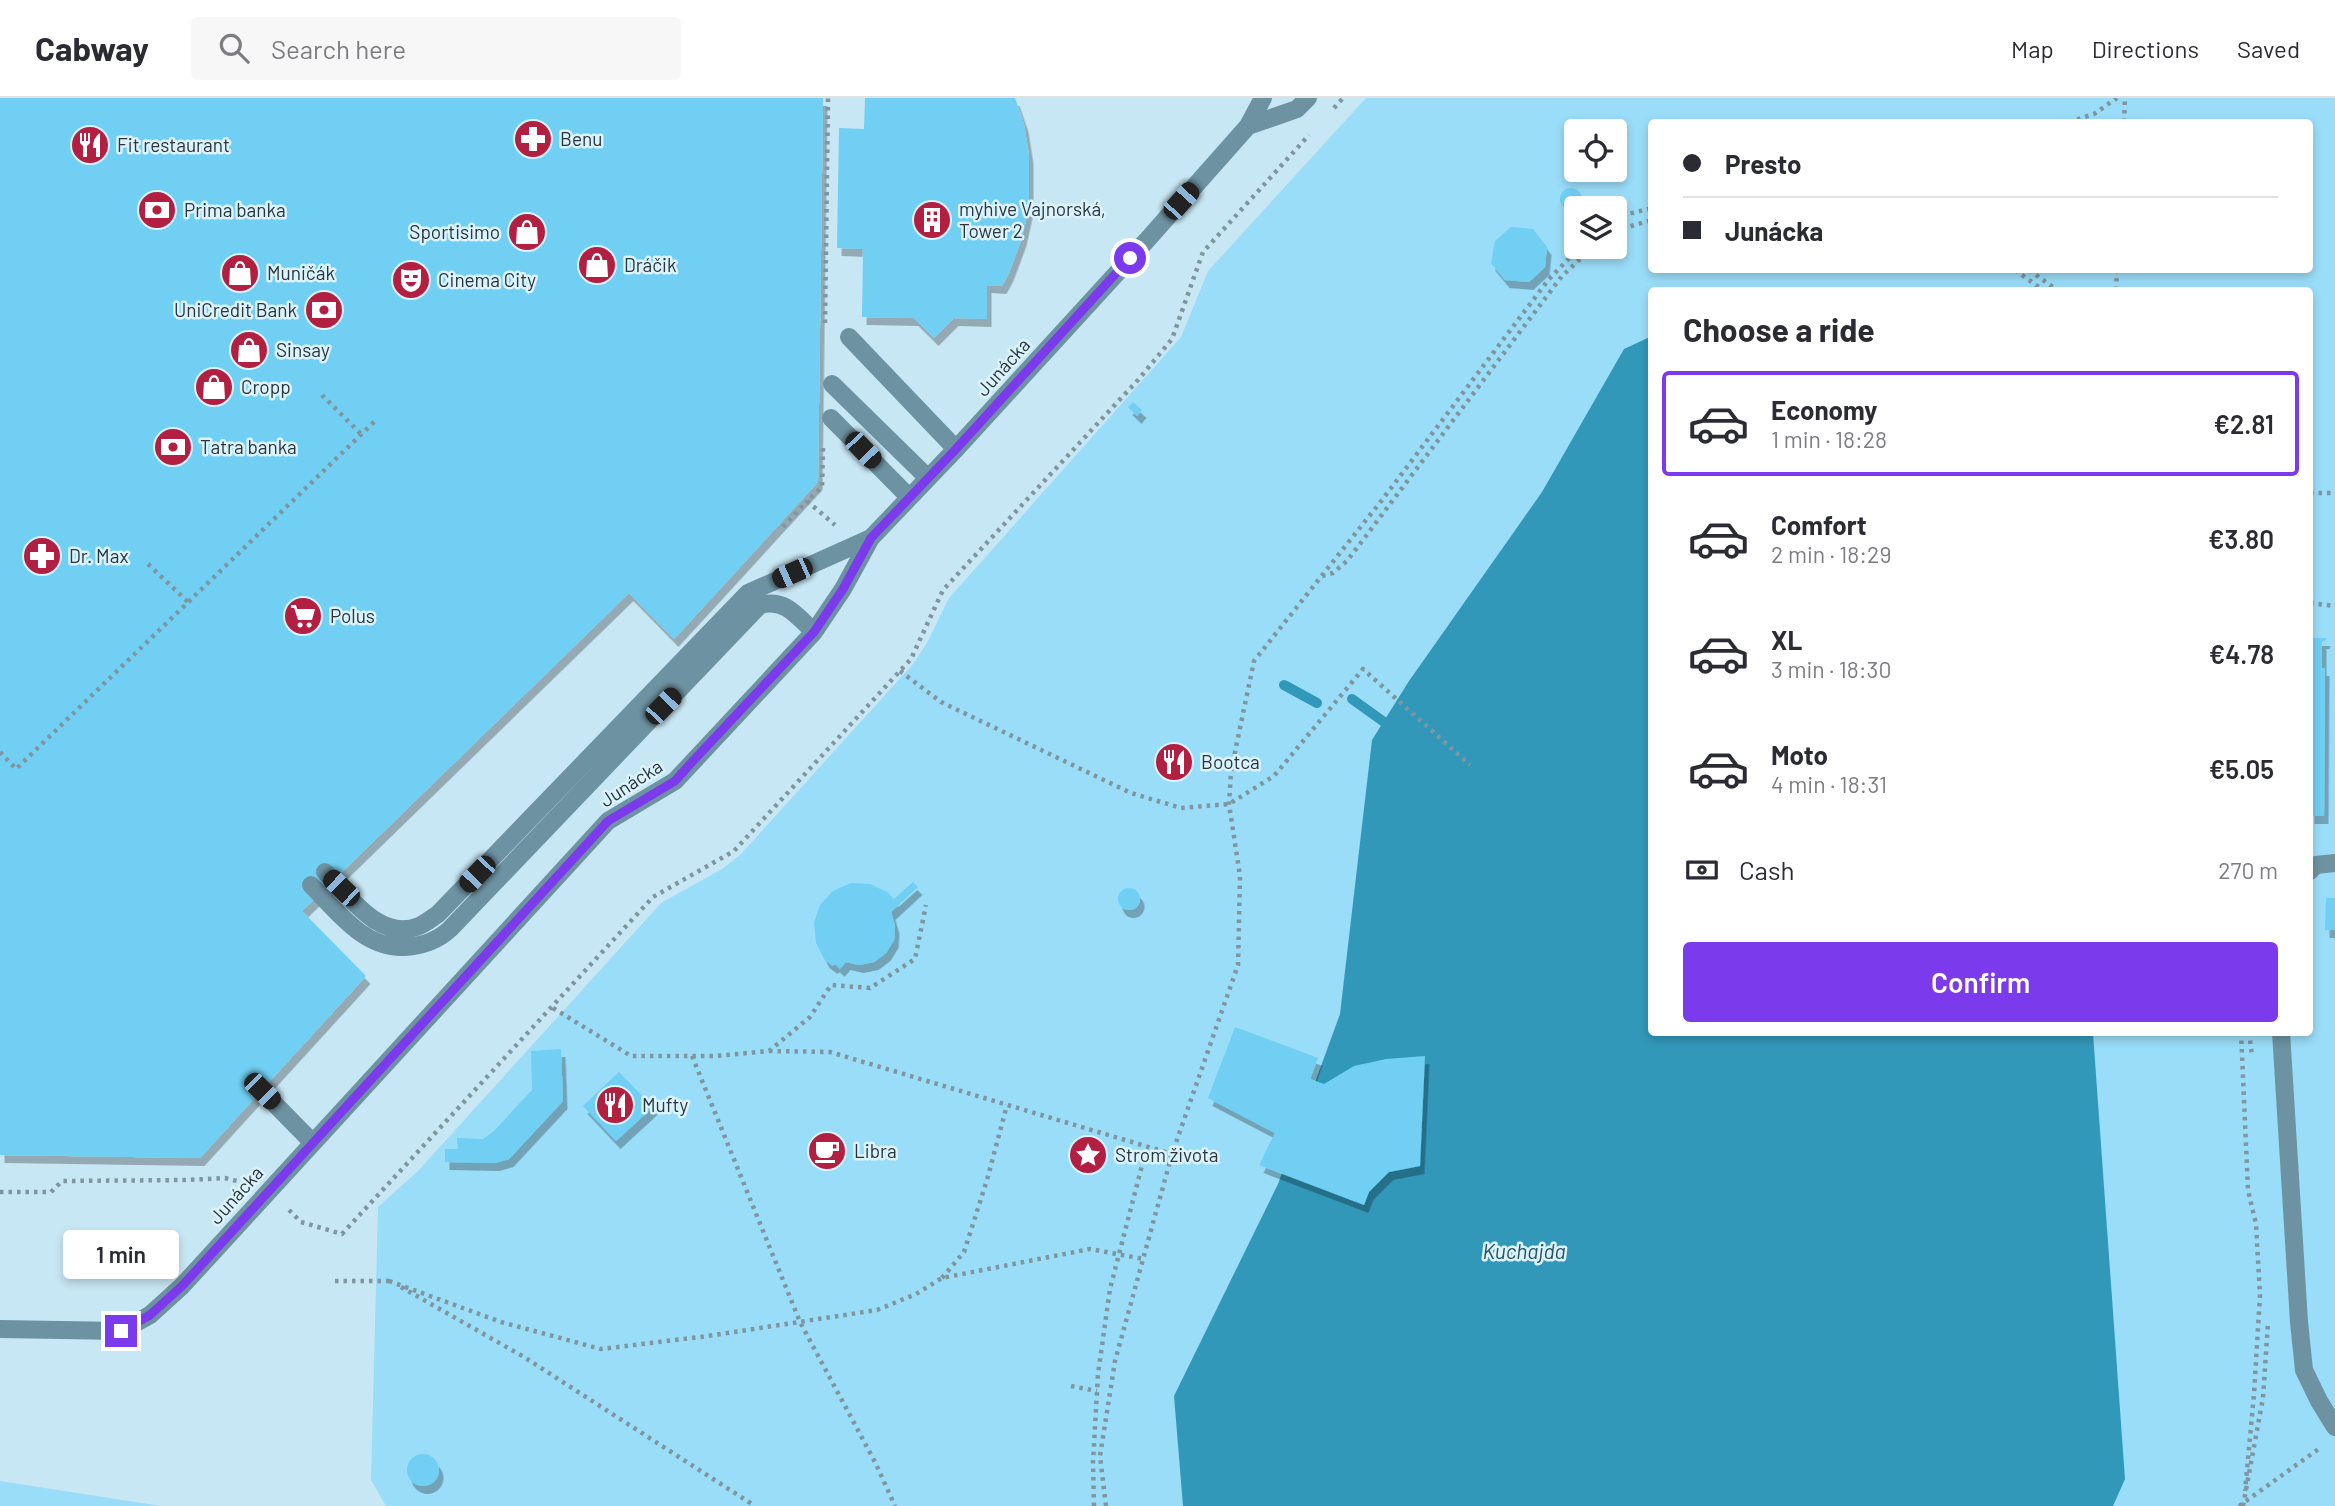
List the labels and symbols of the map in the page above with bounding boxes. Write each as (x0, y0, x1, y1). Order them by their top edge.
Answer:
pharmacy icon: Benu (512, 118, 554, 160)
restaurant icon: Fit restaurant (69, 124, 111, 166)
place label: Benu (560, 127, 602, 150)
place label: Fit restaurant (117, 133, 230, 156)
car (1160, 178, 1203, 224)
bank icon: Prima banka (136, 189, 178, 231)
place label: myhive Vajnorská, Tower 2 (959, 197, 1106, 242)
place label: Prima banka (184, 198, 286, 221)
building icon: myhive Vajnorská, Tower 2 (911, 199, 953, 241)
shop icon: Sportisimo (506, 211, 548, 253)
place label: Sportisimo (409, 220, 500, 243)
route start (1114, 242, 1146, 274)
shop icon: Dráčik (576, 244, 618, 286)
shop icon: Muničák (219, 252, 261, 294)
place label: Dráčik (624, 253, 676, 276)
theatre icon: Cinema City (390, 259, 432, 301)
place label: Muničák (267, 261, 335, 284)
place label: Cinema City (438, 268, 536, 291)
bank icon: UniCredit Bank (303, 289, 345, 331)
place label: UniCredit Bank (174, 298, 297, 321)
shop icon: Sinsay (228, 329, 270, 371)
street label: Junácka (971, 333, 1035, 400)
place label: Sinsay (276, 338, 330, 361)
shop icon: Cropp (193, 366, 235, 408)
place label: Cropp (241, 375, 291, 398)
bank icon: Tatra banka (152, 426, 194, 468)
car (841, 428, 886, 472)
place label: Tatra banka (200, 435, 297, 458)
pharmacy icon: Dr. Max (21, 535, 63, 577)
place label: Dr. Max (69, 544, 128, 567)
car (769, 555, 816, 591)
supermarket icon: Polus (282, 595, 324, 637)
place label: Polus (330, 604, 375, 627)
car (641, 684, 686, 728)
restaurant icon: Bootca (1153, 741, 1195, 783)
place label: Bootca (1201, 750, 1260, 773)
street label: Junácka (595, 754, 666, 811)
car (455, 852, 500, 896)
car (319, 866, 364, 910)
car (240, 1069, 285, 1113)
restaurant icon: Mufty (594, 1084, 636, 1126)
place label: Mufty (642, 1093, 688, 1116)
cafe icon: Libra (806, 1130, 848, 1172)
place icon: Strom života (1067, 1134, 1109, 1176)
place label: Libra (854, 1139, 897, 1162)
place label: Strom života (1115, 1143, 1219, 1166)
street label: Junácka (204, 1161, 268, 1228)
callout: 1 min (63, 1230, 179, 1278)
water label: Kuchajda (1482, 1238, 1566, 1263)
route end (105, 1315, 137, 1347)

